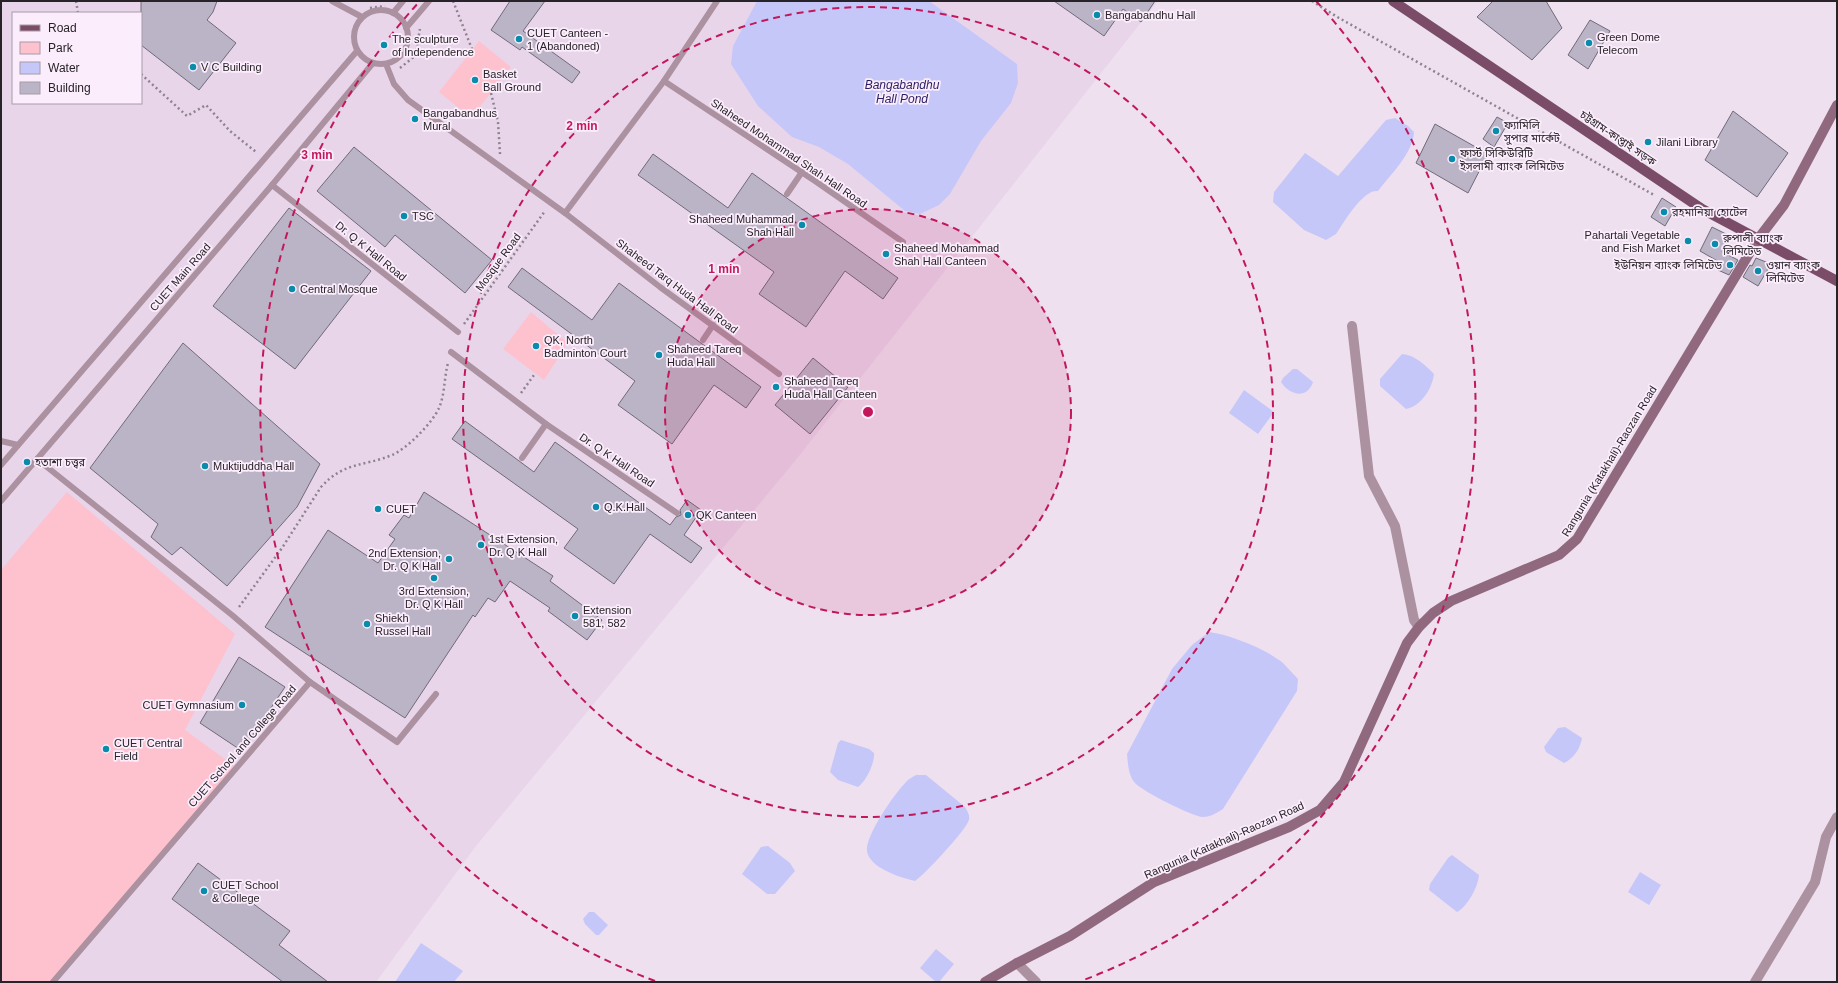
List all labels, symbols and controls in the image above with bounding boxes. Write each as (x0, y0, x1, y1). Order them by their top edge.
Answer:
place label: Bangabandhu Hall (1105, 9, 1196, 21)
marker: Bangabandhu Hall (1092, 10, 1102, 20)
legend (12, 12, 142, 104)
text: Road (48, 21, 77, 35)
place label: CUET Canteen - 1 (Abandoned) (527, 27, 608, 52)
place label: Green Dome Telecom (1597, 31, 1660, 56)
place label: The sculpture of Independence (392, 33, 474, 58)
marker: CUET Canteen - 1 (Abandoned) (514, 34, 524, 44)
marker: Green Dome Telecom (1584, 38, 1594, 48)
marker: The sculpture of Independence (379, 40, 389, 50)
text: Park (48, 41, 74, 55)
text: Water (48, 61, 80, 75)
place label: V C Building (201, 61, 262, 73)
marker: V C Building (188, 62, 198, 72)
place label: Basket Ball Ground (483, 68, 541, 93)
marker: Basket Ball Ground (470, 75, 480, 85)
water label: Bangabandhu Hall Pond (865, 78, 940, 106)
text: Building (48, 81, 91, 95)
street label: Shaheed Mohammad Shah Hall Road (709, 96, 869, 210)
place label: Bangabandhus Mural (423, 107, 498, 132)
street label: চট্টগ্রাম-কাপ্তাই সড়ক (1577, 108, 1658, 168)
marker: Bangabandhus Mural (410, 114, 420, 124)
text: 2 min (566, 119, 598, 133)
place label: ফ্যামিলি সুপার মার্কেট (1503, 119, 1561, 145)
marker: ফ্যামিলি সুপার মার্কেট (1491, 126, 1501, 136)
place label: Jilani Library (1656, 136, 1718, 148)
marker: Jilani Library (1643, 137, 1653, 147)
place label: ফার্স্ট সিকিউরিটি ইসলামী ব্যাংক লিমিটেড (1459, 146, 1564, 172)
text: 3 min (301, 148, 333, 162)
marker: ফার্স্ট সিকিউরিটি ইসলামী ব্যাংক লিমিটেড (1447, 154, 1457, 164)
place label: রহমানিয়া হোটেল (1671, 206, 1748, 218)
marker: রহমানিয়া হোটেল (1659, 207, 1669, 217)
place label: TSC (412, 210, 434, 222)
marker: TSC (399, 211, 409, 221)
place label: Shaheed Muhammad Shah Hall (689, 213, 794, 238)
street label: Dr. Q K Hall Road (333, 219, 409, 283)
marker: Shaheed Muhammad Shah Hall (797, 220, 807, 230)
place label: Pahartali Vegetable and Fish Market (1585, 229, 1680, 254)
street label: Mosque Road (473, 231, 523, 293)
place label: রুপালী ব্যাংক লিমিটেড (1722, 232, 1783, 257)
street label: Shaheed Tarq Huda Hall Road (614, 236, 740, 336)
marker: Pahartali Vegetable and Fish Market (1683, 236, 1693, 246)
marker: রুপালী ব্যাংক লিমিটেড (1710, 239, 1720, 249)
street label: CUET Main Road (147, 241, 213, 313)
place label: Shaheed Mohammad Shah Hall Canteen (894, 242, 999, 267)
marker: Shaheed Mohammad Shah Hall Canteen (881, 249, 891, 259)
place label: ইউনিয়ন ব্যাংক লিমিটেড (1614, 259, 1722, 271)
place label: ওয়ান ব্যাংক লিমিটেড (1765, 259, 1820, 284)
marker: ইউনিয়ন ব্যাংক লিমিটেড (1725, 260, 1735, 270)
text: 1 min (708, 262, 740, 276)
marker: ওয়ান ব্যাংক লিমিটেড (1753, 266, 1763, 276)
place label: Central Mosque (300, 283, 378, 295)
marker: Central Mosque (287, 284, 297, 294)
place label: QK, North Badminton Court (544, 334, 627, 359)
marker: QK, North Badminton Court (531, 341, 541, 351)
place label: Shaheed Tareq Huda Hall (667, 343, 741, 368)
marker: Shaheed Tareq Huda Hall (654, 350, 664, 360)
place label: Shaheed Tareq Huda Hall Canteen (784, 375, 877, 400)
marker: Shaheed Tareq Huda Hall Canteen (771, 382, 781, 392)
street label: Rangunia (Katakhali)-Raozan Road (1559, 383, 1659, 539)
centre of rings (861, 405, 875, 419)
street label: Dr. Q K Hall Road (577, 431, 657, 489)
place label: হতাশা চত্ত্বর (34, 456, 86, 469)
marker: হতাশা চত্ত্বর (22, 457, 32, 467)
place label: Muktijuddha Hall (213, 460, 294, 472)
marker: Muktijuddha Hall (200, 461, 210, 471)
place label: Q.K.Hall (604, 501, 645, 513)
marker: Q.K.Hall (591, 502, 601, 512)
place label: CUET (386, 503, 416, 515)
marker: CUET (373, 504, 383, 514)
place label: QK Canteen (696, 509, 757, 521)
marker: QK Canteen (683, 510, 693, 520)
place label: 1st Extension, Dr. Q K Hall (489, 533, 558, 558)
marker: 1st Extension, Dr. Q K Hall (476, 540, 486, 550)
place label: 2nd Extension, Dr. Q K Hall (368, 547, 441, 572)
marker: 2nd Extension, Dr. Q K Hall (444, 554, 454, 564)
marker: 3rd Extension, Dr. Q K Hall (429, 573, 439, 583)
place label: 3rd Extension, Dr. Q K Hall (399, 585, 469, 610)
place label: Extension 581, 582 (583, 604, 631, 629)
marker: Extension 581, 582 (570, 611, 580, 621)
place label: Shiekh Russel Hall (375, 612, 431, 637)
marker: Shiekh Russel Hall (362, 619, 372, 629)
street label: CUET School and College Road (186, 683, 298, 809)
place label: CUET Gymnasium (143, 699, 234, 711)
marker: CUET Gymnasium (237, 700, 247, 710)
place label: CUET Central Field (114, 737, 182, 762)
marker: CUET Central Field (101, 744, 111, 754)
street label: Rangunia (Katakhali)-Raozan Road (1142, 799, 1306, 881)
place label: CUET School & College (212, 879, 278, 904)
marker: CUET School & College (199, 886, 209, 896)

